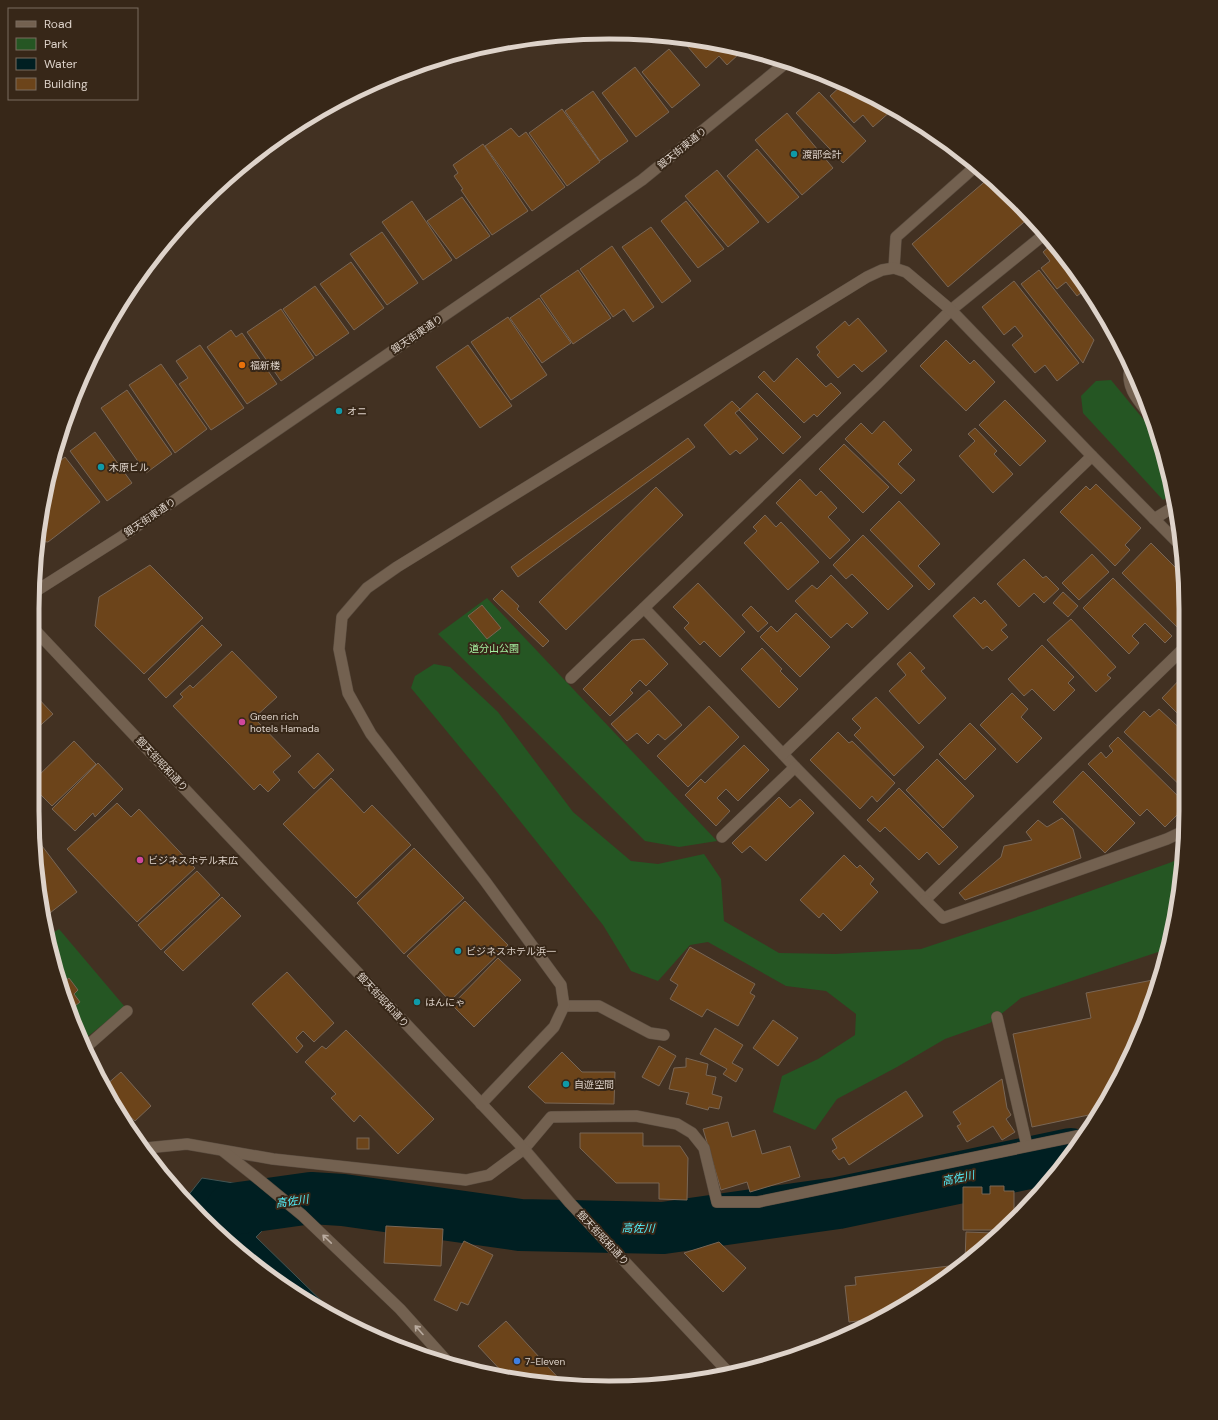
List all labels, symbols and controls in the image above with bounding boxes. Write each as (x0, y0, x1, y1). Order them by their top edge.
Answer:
legend (8, 8, 138, 100)
text: Road (44, 16, 72, 32)
text: Park (44, 36, 68, 52)
text: Water (44, 56, 78, 72)
text: Building (44, 76, 88, 92)
street label: 銀天街東通り (655, 124, 709, 172)
place label: 渡部会計 (802, 148, 842, 161)
marker: 渡部会計 (789, 149, 799, 159)
street label: 銀天街東通り (388, 312, 446, 356)
place label: 福新楼 (250, 359, 280, 372)
marker: 福新楼 (237, 360, 247, 370)
place label: オニ (347, 405, 367, 418)
marker: オニ (334, 406, 344, 416)
place label: 木原ビル (109, 461, 149, 474)
marker: 木原ビル (96, 462, 106, 472)
street label: 銀天街東通り (121, 495, 179, 539)
park label: 道分山公園 (469, 642, 519, 655)
place label: Green rich hotels Hamada (250, 710, 319, 735)
marker: Green rich hotels Hamada (237, 717, 247, 727)
street label: 銀天街昭和通り (133, 734, 191, 794)
place label: ビジネスホテル末広 (148, 854, 238, 867)
marker: ビジネスホテル末広 (135, 855, 145, 865)
place label: ビジネスホテル浜一 (466, 945, 556, 958)
marker: ビジネスホテル浜一 (453, 946, 463, 956)
street label: 銀天街昭和通り (354, 970, 412, 1030)
place label: はんにゃ (425, 996, 465, 1009)
marker: はんにゃ (412, 997, 422, 1007)
place label: 自遊空間 (574, 1078, 614, 1091)
marker: 自遊空間 (561, 1079, 571, 1089)
water label: 高佐川 (940, 1168, 977, 1188)
water label: 高佐川 (275, 1192, 310, 1210)
street label: 銀天街昭和通り (574, 1208, 632, 1268)
water label: 高佐川 (621, 1221, 656, 1235)
one-way arrow (322, 1234, 332, 1244)
one-way arrow (415, 1325, 424, 1336)
place label: 7-Eleven (525, 1355, 565, 1368)
marker: 7-Eleven (512, 1356, 522, 1366)

